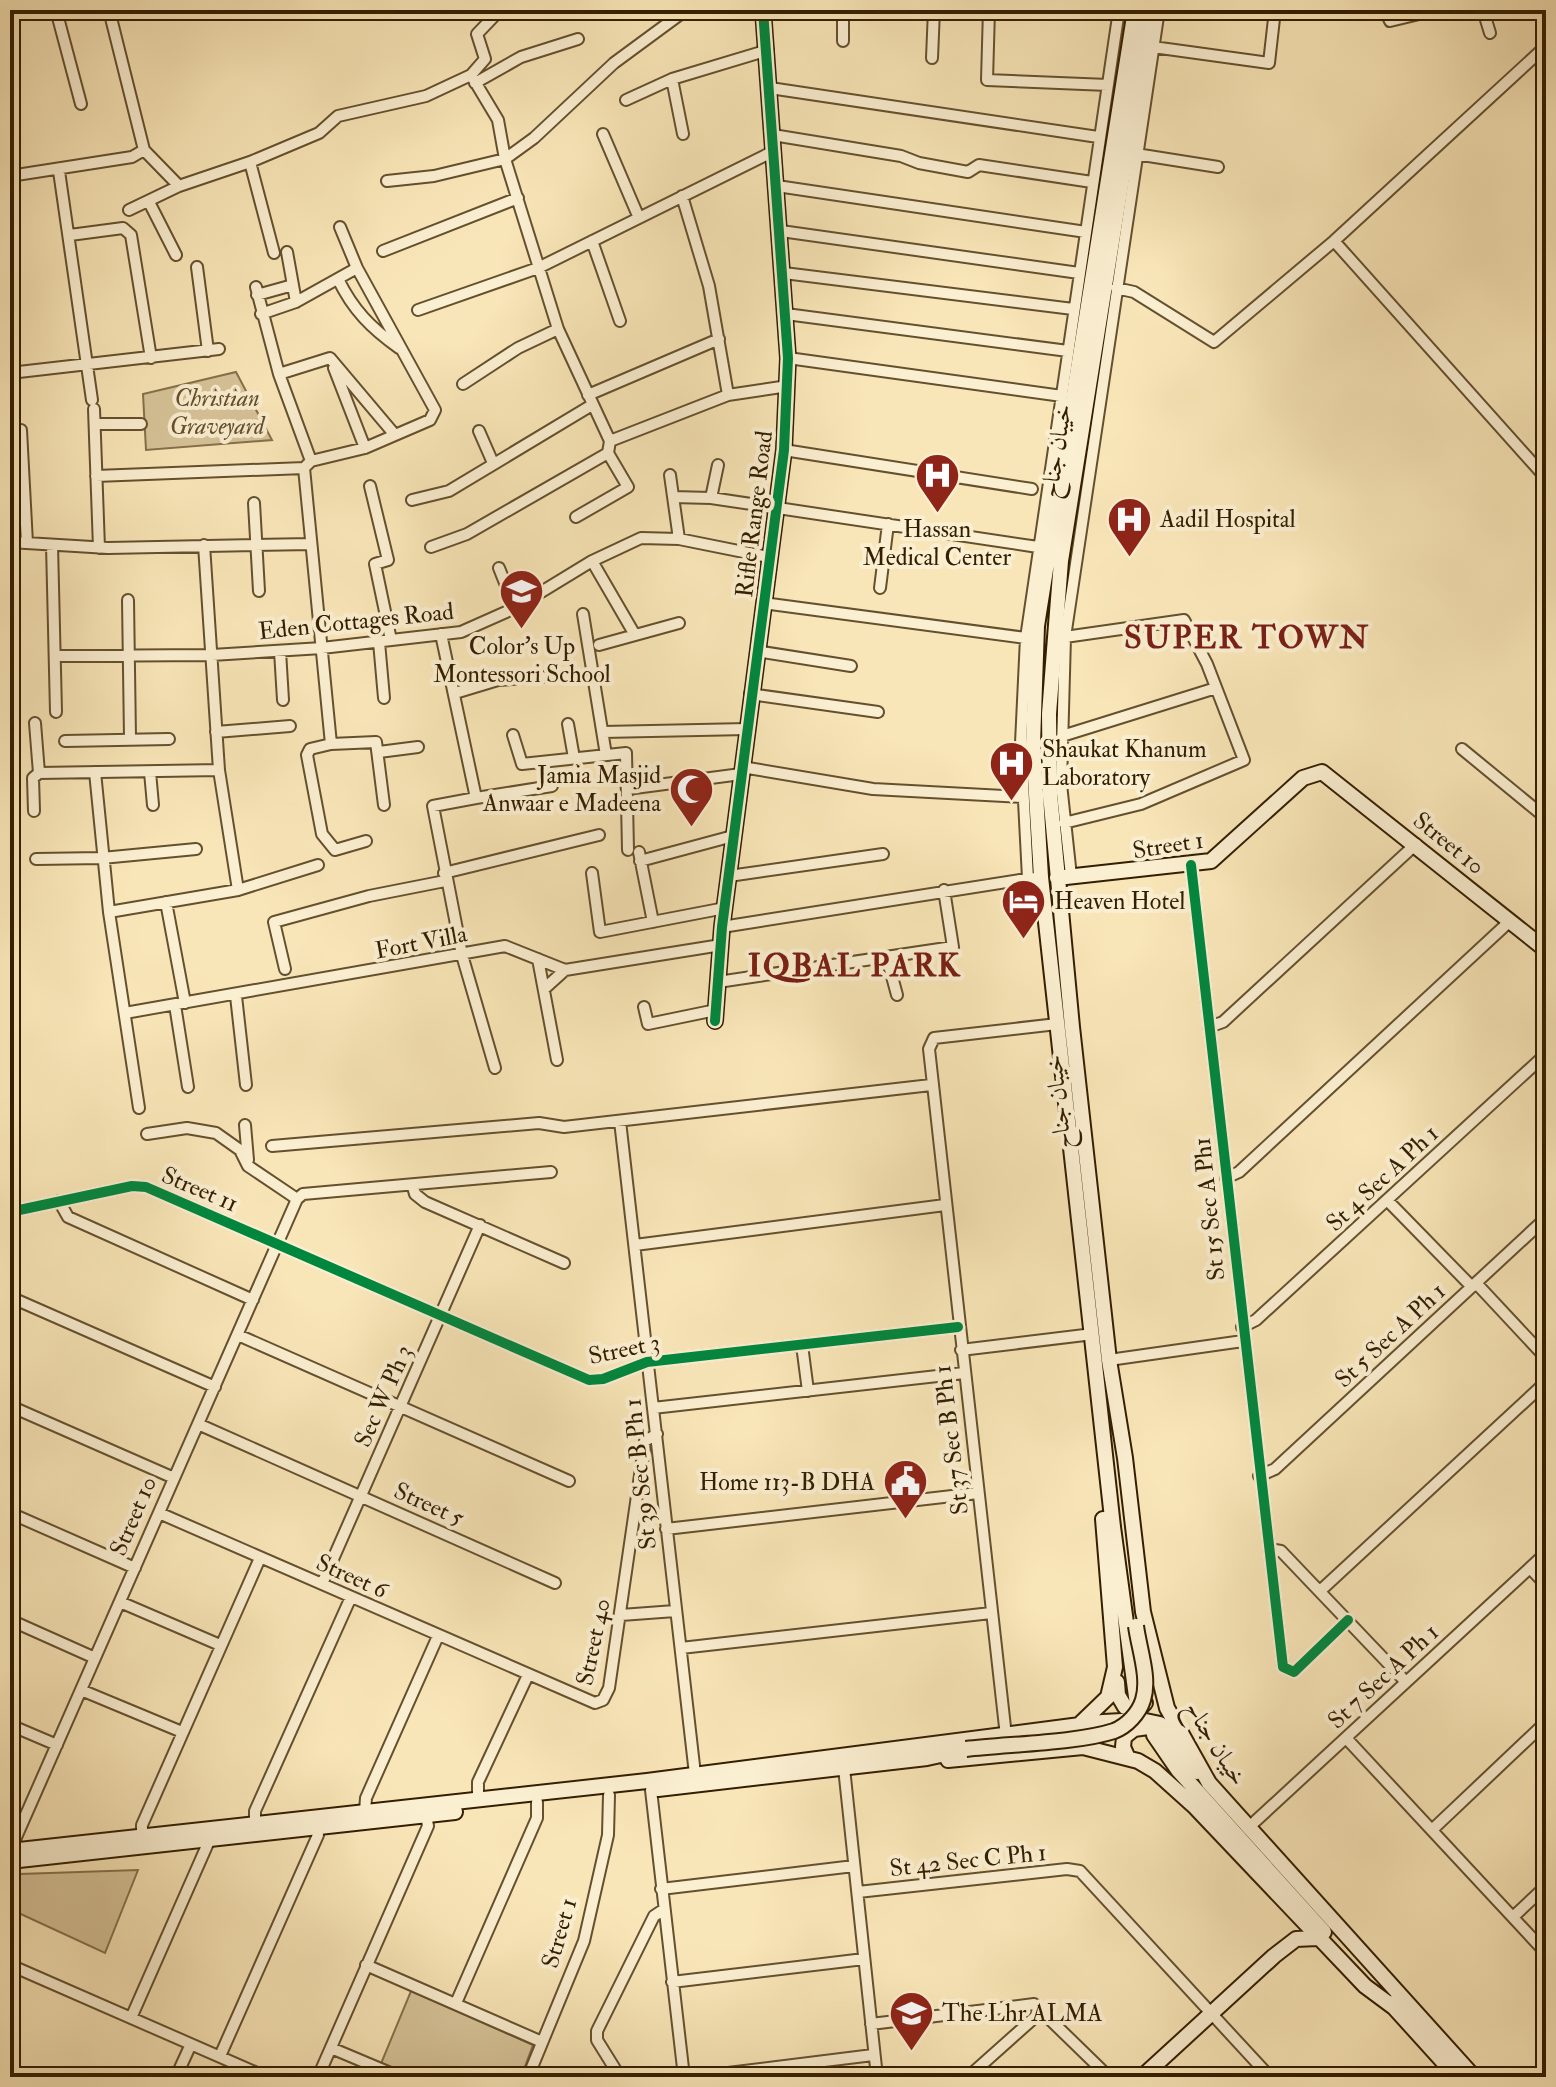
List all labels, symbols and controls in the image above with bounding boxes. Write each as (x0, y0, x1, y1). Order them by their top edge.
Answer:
park label: Christian Graveyard (170, 383, 266, 442)
street label: خیبان جناح (1034, 402, 1084, 501)
street label: Rifle Range Road (729, 429, 780, 599)
hospital icon: Hassan Medical Center (913, 451, 961, 514)
hospital icon: Aadil Hospital (1105, 495, 1153, 558)
place label: Aadil Hospital (1159, 504, 1296, 535)
place label: Hassan Medical Center (863, 514, 1011, 573)
school or university icon: Color's Up Montessori School (498, 568, 546, 631)
street label: Eden Cottages Road (257, 596, 456, 647)
district label: SUPER TOWN (1124, 618, 1370, 658)
place label: Color's Up Montessori School (433, 631, 611, 690)
place label: Shaukat Khanum Laboratory (1042, 734, 1207, 793)
hospital icon: Shaukat Khanum Laboratory (987, 739, 1035, 802)
place label: Jamia Masjid Anwaar e Madeena (482, 760, 662, 819)
mosque icon: Jamia Masjid Anwaar e Madeena (668, 765, 716, 828)
street label: Street 10 (1406, 805, 1491, 882)
street label: Street 1 (1130, 825, 1206, 866)
hotel icon: Heaven Hotel (999, 877, 1047, 940)
place label: Heaven Hotel (1054, 886, 1185, 917)
street label: Fort Villa (372, 918, 471, 967)
district label: IQBAL PARK (748, 946, 962, 986)
street label: خیبان جناح (1038, 1053, 1084, 1151)
street label: St 4 Sec A Ph 1 (1320, 1118, 1445, 1238)
street label: St 15 Sec A Ph1 (1187, 1136, 1232, 1282)
street label: Street 11 (157, 1160, 243, 1219)
street label: St 5 Sec A Ph 1 (1328, 1276, 1452, 1395)
street label: Street 3 (586, 1327, 663, 1372)
street label: Sec W Ph 3 (347, 1340, 420, 1452)
street label: St 37 Sec B Ph 1 (927, 1363, 976, 1517)
street label: St 39 Sec B Ph 1 (617, 1397, 664, 1551)
public building icon: Home 113-B DHA (882, 1458, 930, 1521)
place label: Home 113-B DHA (699, 1467, 875, 1498)
street label: Street 10 (103, 1472, 164, 1561)
street label: Street 5 (389, 1475, 469, 1534)
street label: Street 6 (311, 1547, 394, 1607)
street label: Street 40 (569, 1596, 618, 1688)
street label: St 7 Sec A Ph 1 (1321, 1617, 1445, 1736)
street label: خیبان جناح (1173, 1695, 1254, 1794)
street label: St 42 Sec C Ph 1 (888, 1837, 1048, 1884)
street label: Street 1 (535, 1895, 584, 1972)
school or university icon: The Lhr ALMA (887, 1989, 935, 2052)
place label: The Lhr ALMA (942, 1998, 1103, 2029)

